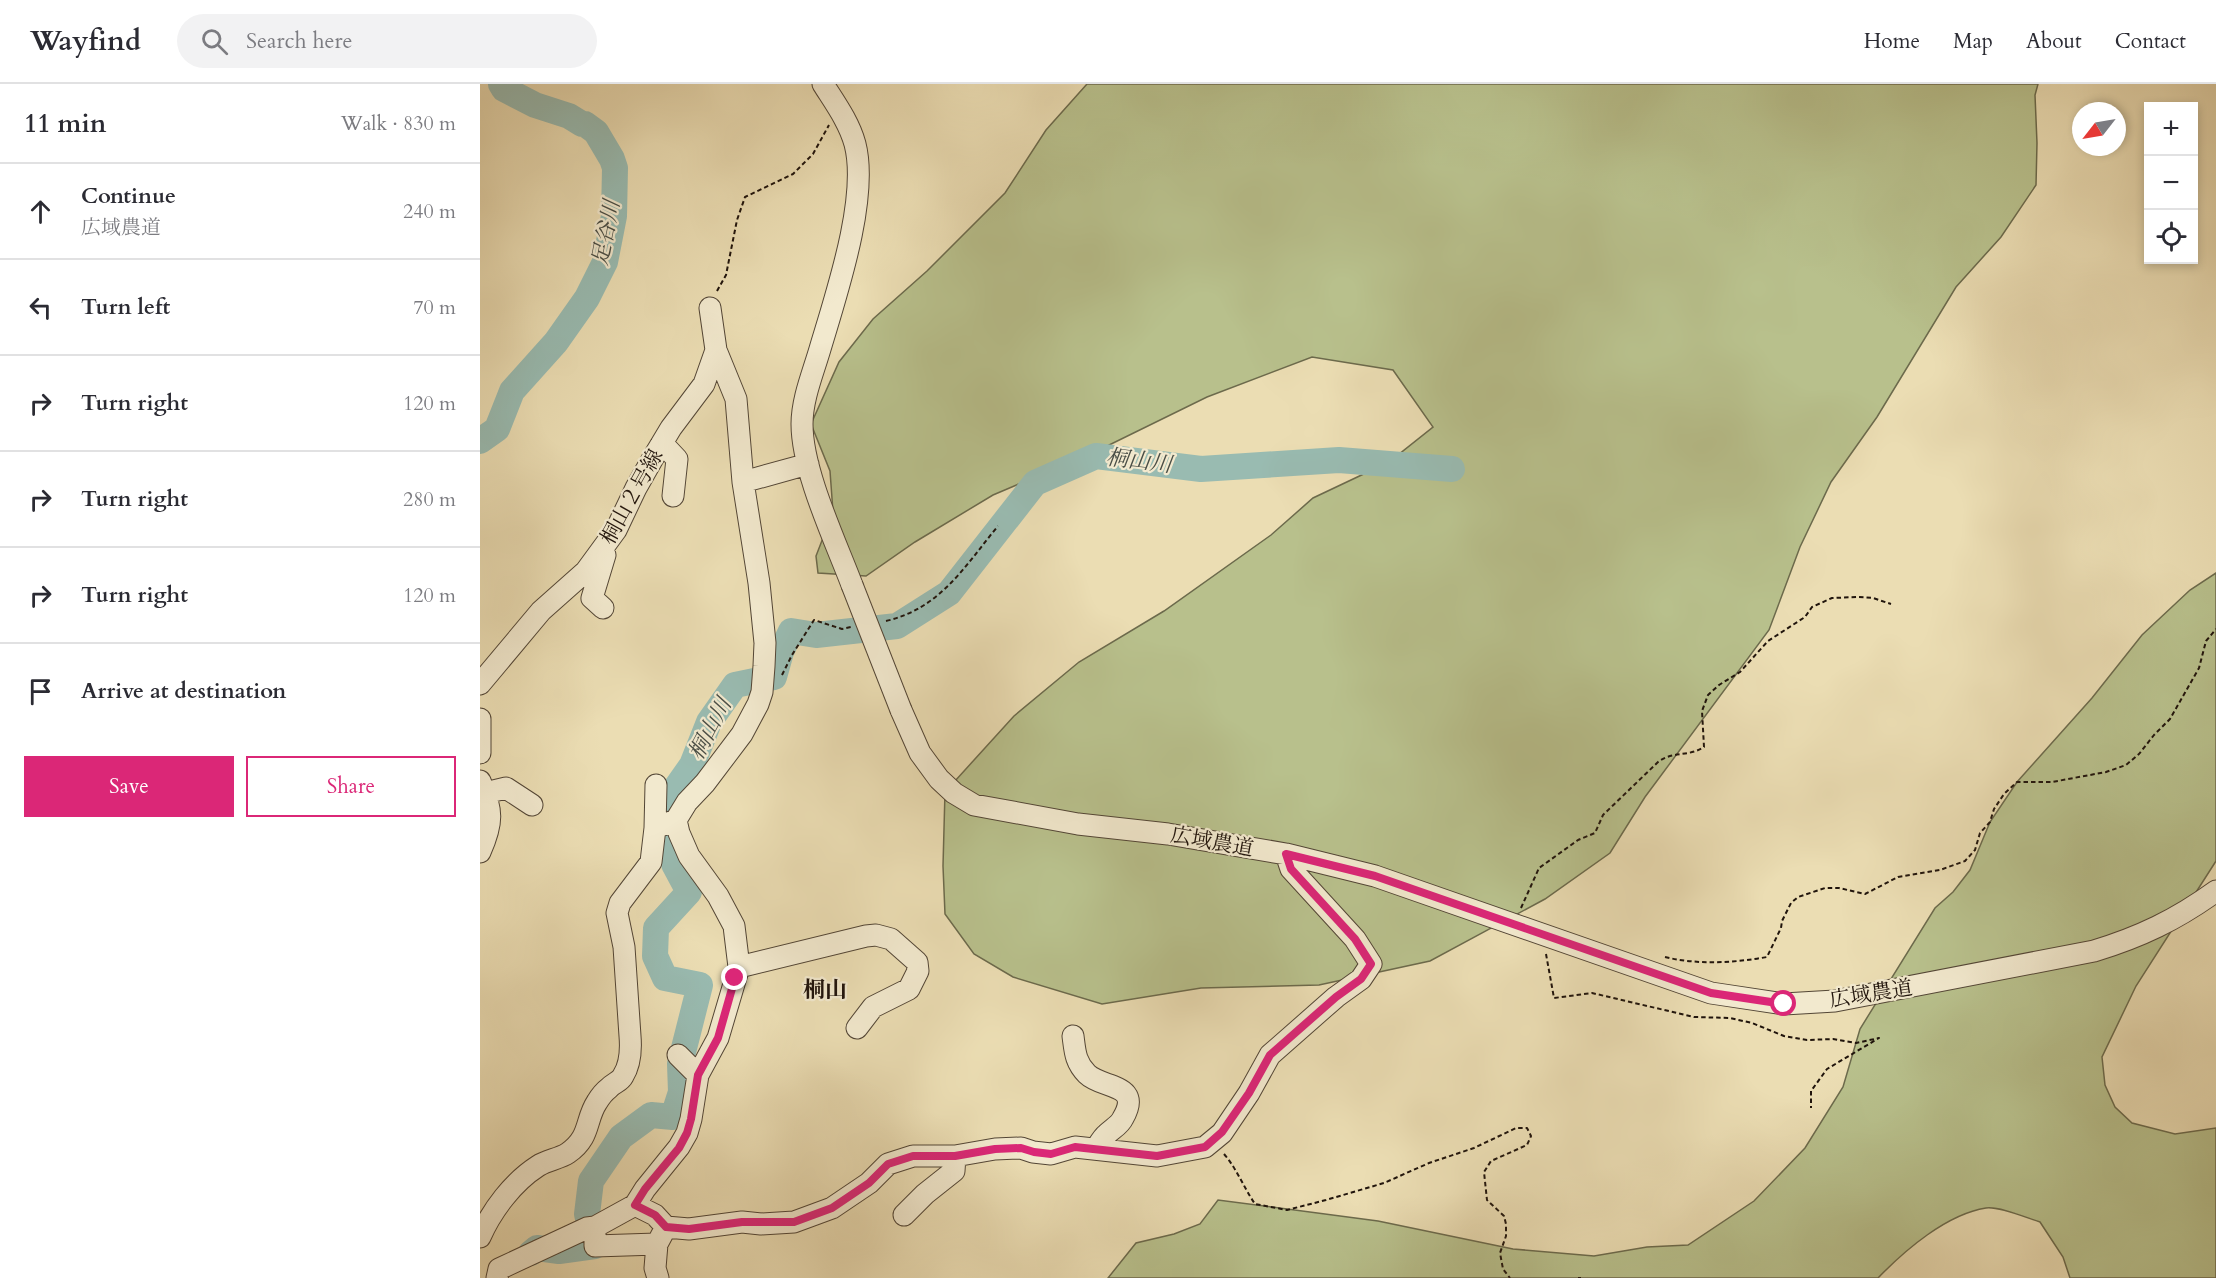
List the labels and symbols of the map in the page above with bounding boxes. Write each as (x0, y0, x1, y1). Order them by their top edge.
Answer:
north arrow (2072, 102, 2126, 156)
water label: 足谷川 (585, 196, 627, 268)
water label: 桐山川 (1104, 442, 1176, 480)
street label: 桐山２号線 (594, 444, 670, 550)
water label: 桐山川 (681, 691, 740, 765)
street label: 広域農道 (1168, 820, 1256, 864)
route end (721, 964, 747, 990)
street label: 広域農道 (1827, 973, 1915, 1015)
district label: 桐山 (803, 975, 847, 1005)
route start (1770, 990, 1796, 1016)

